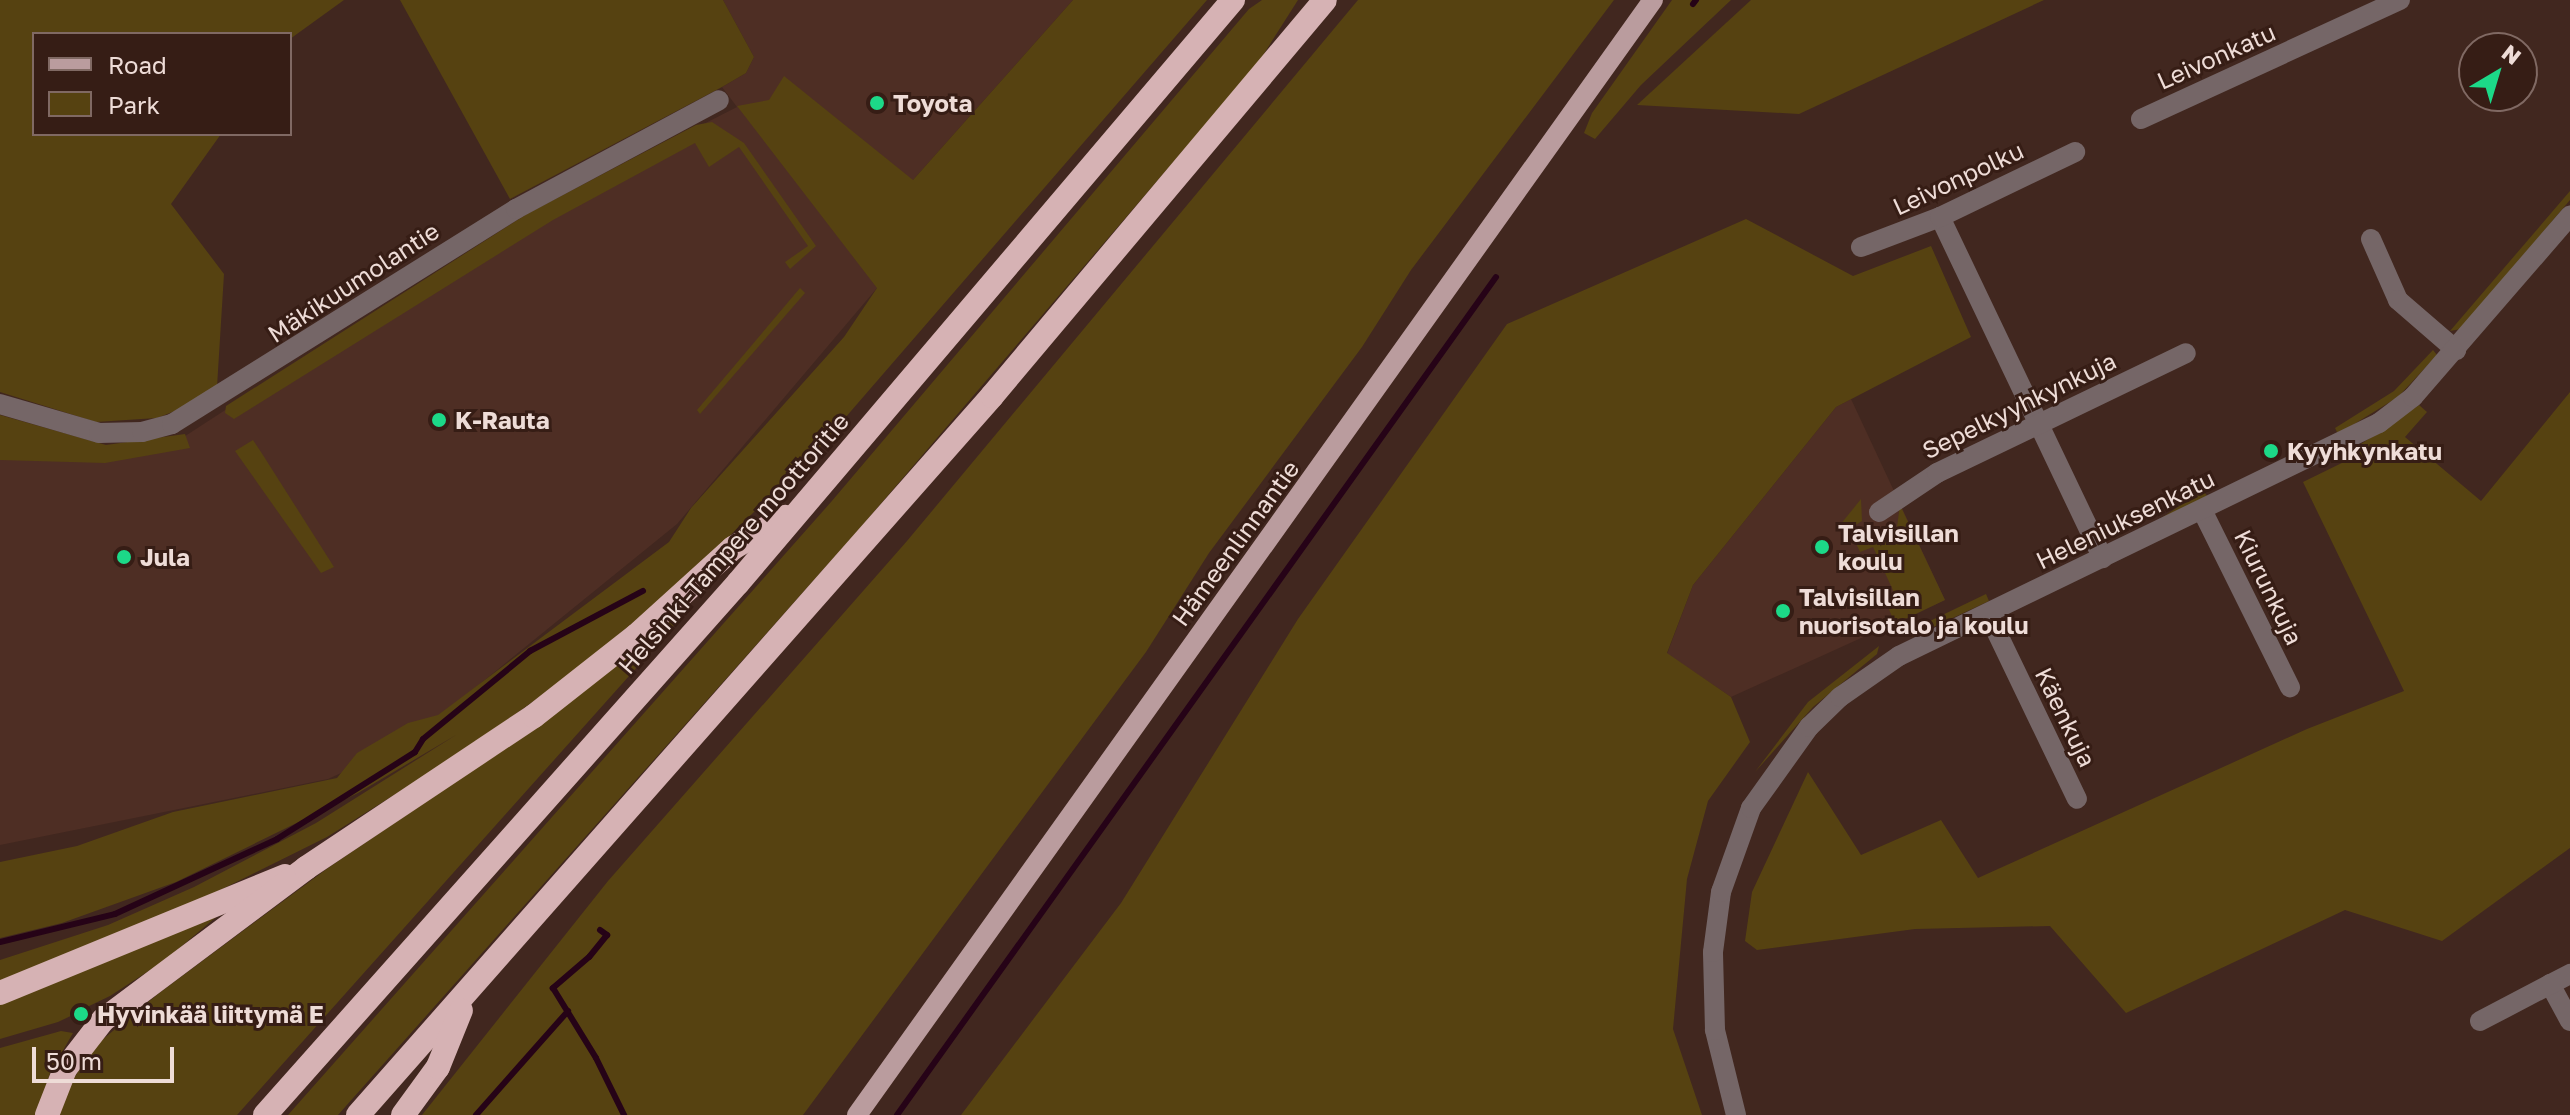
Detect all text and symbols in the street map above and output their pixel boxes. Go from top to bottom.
street label: Leivonkatu [2152,17,2280,95]
legend [32,32,292,136]
north arrow [2458,32,2538,112]
text: N [2497,38,2527,70]
text: Road [108,50,167,79]
place label: Toyota [893,89,972,117]
text: Park [108,90,160,119]
marker: Toyota [868,94,886,112]
street label: Leivonpolku [1888,135,2028,221]
street label: Mäkikuumolantie [262,216,444,348]
street label: Sepelkyyhkynkuja [1917,346,2121,464]
place label: K-Rauta [455,406,550,434]
street label: Helsinki-Tampere moottoritie [612,407,854,679]
marker: K-Rauta [430,411,448,429]
place label: Kyyhkynkatu [2287,437,2442,465]
marker: Kyyhkynkatu [2262,442,2280,460]
street label: Hämeenlinnantie [1165,455,1305,631]
street label: Heleniuksenkatu [2031,463,2219,575]
place label: Talvisillan koulu [1838,519,1959,575]
street label: Kiurunkuja [2229,525,2309,649]
marker: Talvisillan koulu [1813,538,1831,556]
place label: Jula [140,543,190,571]
marker: Jula [115,548,133,566]
place label: Talvisillan nuorisotalo ja koulu [1799,583,2029,639]
marker: Talvisillan nuorisotalo ja koulu [1774,602,1792,620]
street label: Käenkuja [2030,663,2102,771]
place label: Hyvinkää liittymä E [97,1000,324,1028]
marker: Hyvinkää liittymä E [72,1005,90,1023]
scale bar [36,1031,178,1081]
text: 50 m [46,1046,102,1075]

